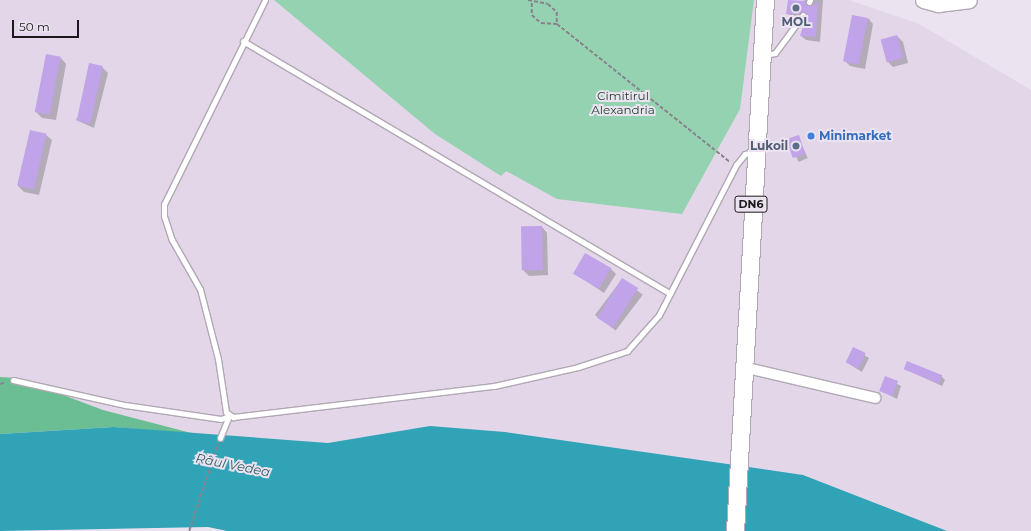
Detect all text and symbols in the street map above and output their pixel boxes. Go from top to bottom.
marker: MOL [791,3,801,13]
scale bar [14,12,81,38]
place label: MOL [782,15,810,29]
text: 50 m [19,19,50,34]
park label: Cimitirul Alexandria [591,89,655,117]
place label: Minimarket [819,129,891,143]
marker: Minimarket [806,131,816,141]
place label: Lukoil [750,139,788,153]
marker: Lukoil [791,141,801,151]
road number: DN6 [734,195,768,213]
water label: Râul Vedea [194,450,272,480]

